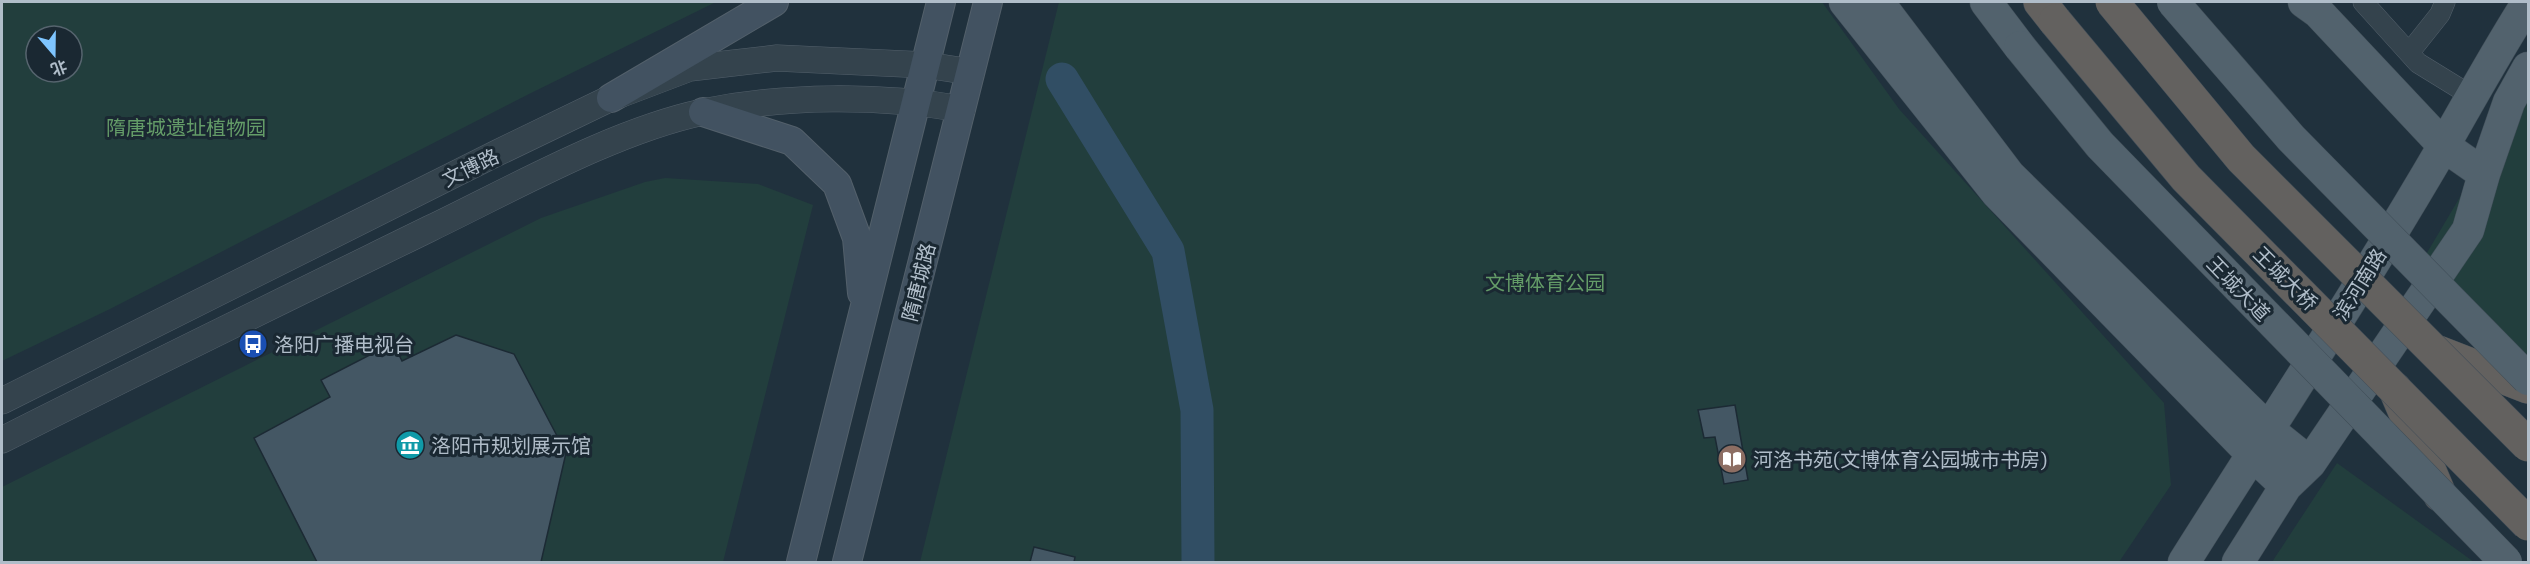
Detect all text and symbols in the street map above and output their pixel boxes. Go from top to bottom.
north arrow [24,24,84,84]
text: 北 [49,57,70,80]
park label: 隋唐城遗址植物园 [106,115,266,139]
street label: 文博路 [438,143,502,191]
street label: 隋唐城路 [897,240,939,324]
street label: 王城大桥 [2249,241,2323,315]
street label: 滨河南路 [2328,244,2390,324]
street label: 王城大道 [2203,251,2275,325]
park label: 文博体育公园 [1485,270,1605,294]
bus stop icon: 洛阳广播电视台 [237,328,269,360]
place label: 洛阳广播电视台 [274,332,414,356]
museum icon: 洛阳市规划展示馆 [394,429,426,461]
place label: 洛阳市规划展示馆 [431,433,591,457]
library icon: 河洛书苑(文博体育公园城市书房) [1716,443,1748,475]
place label: 河洛书苑(文博体育公园城市书房) [1753,447,2047,471]

